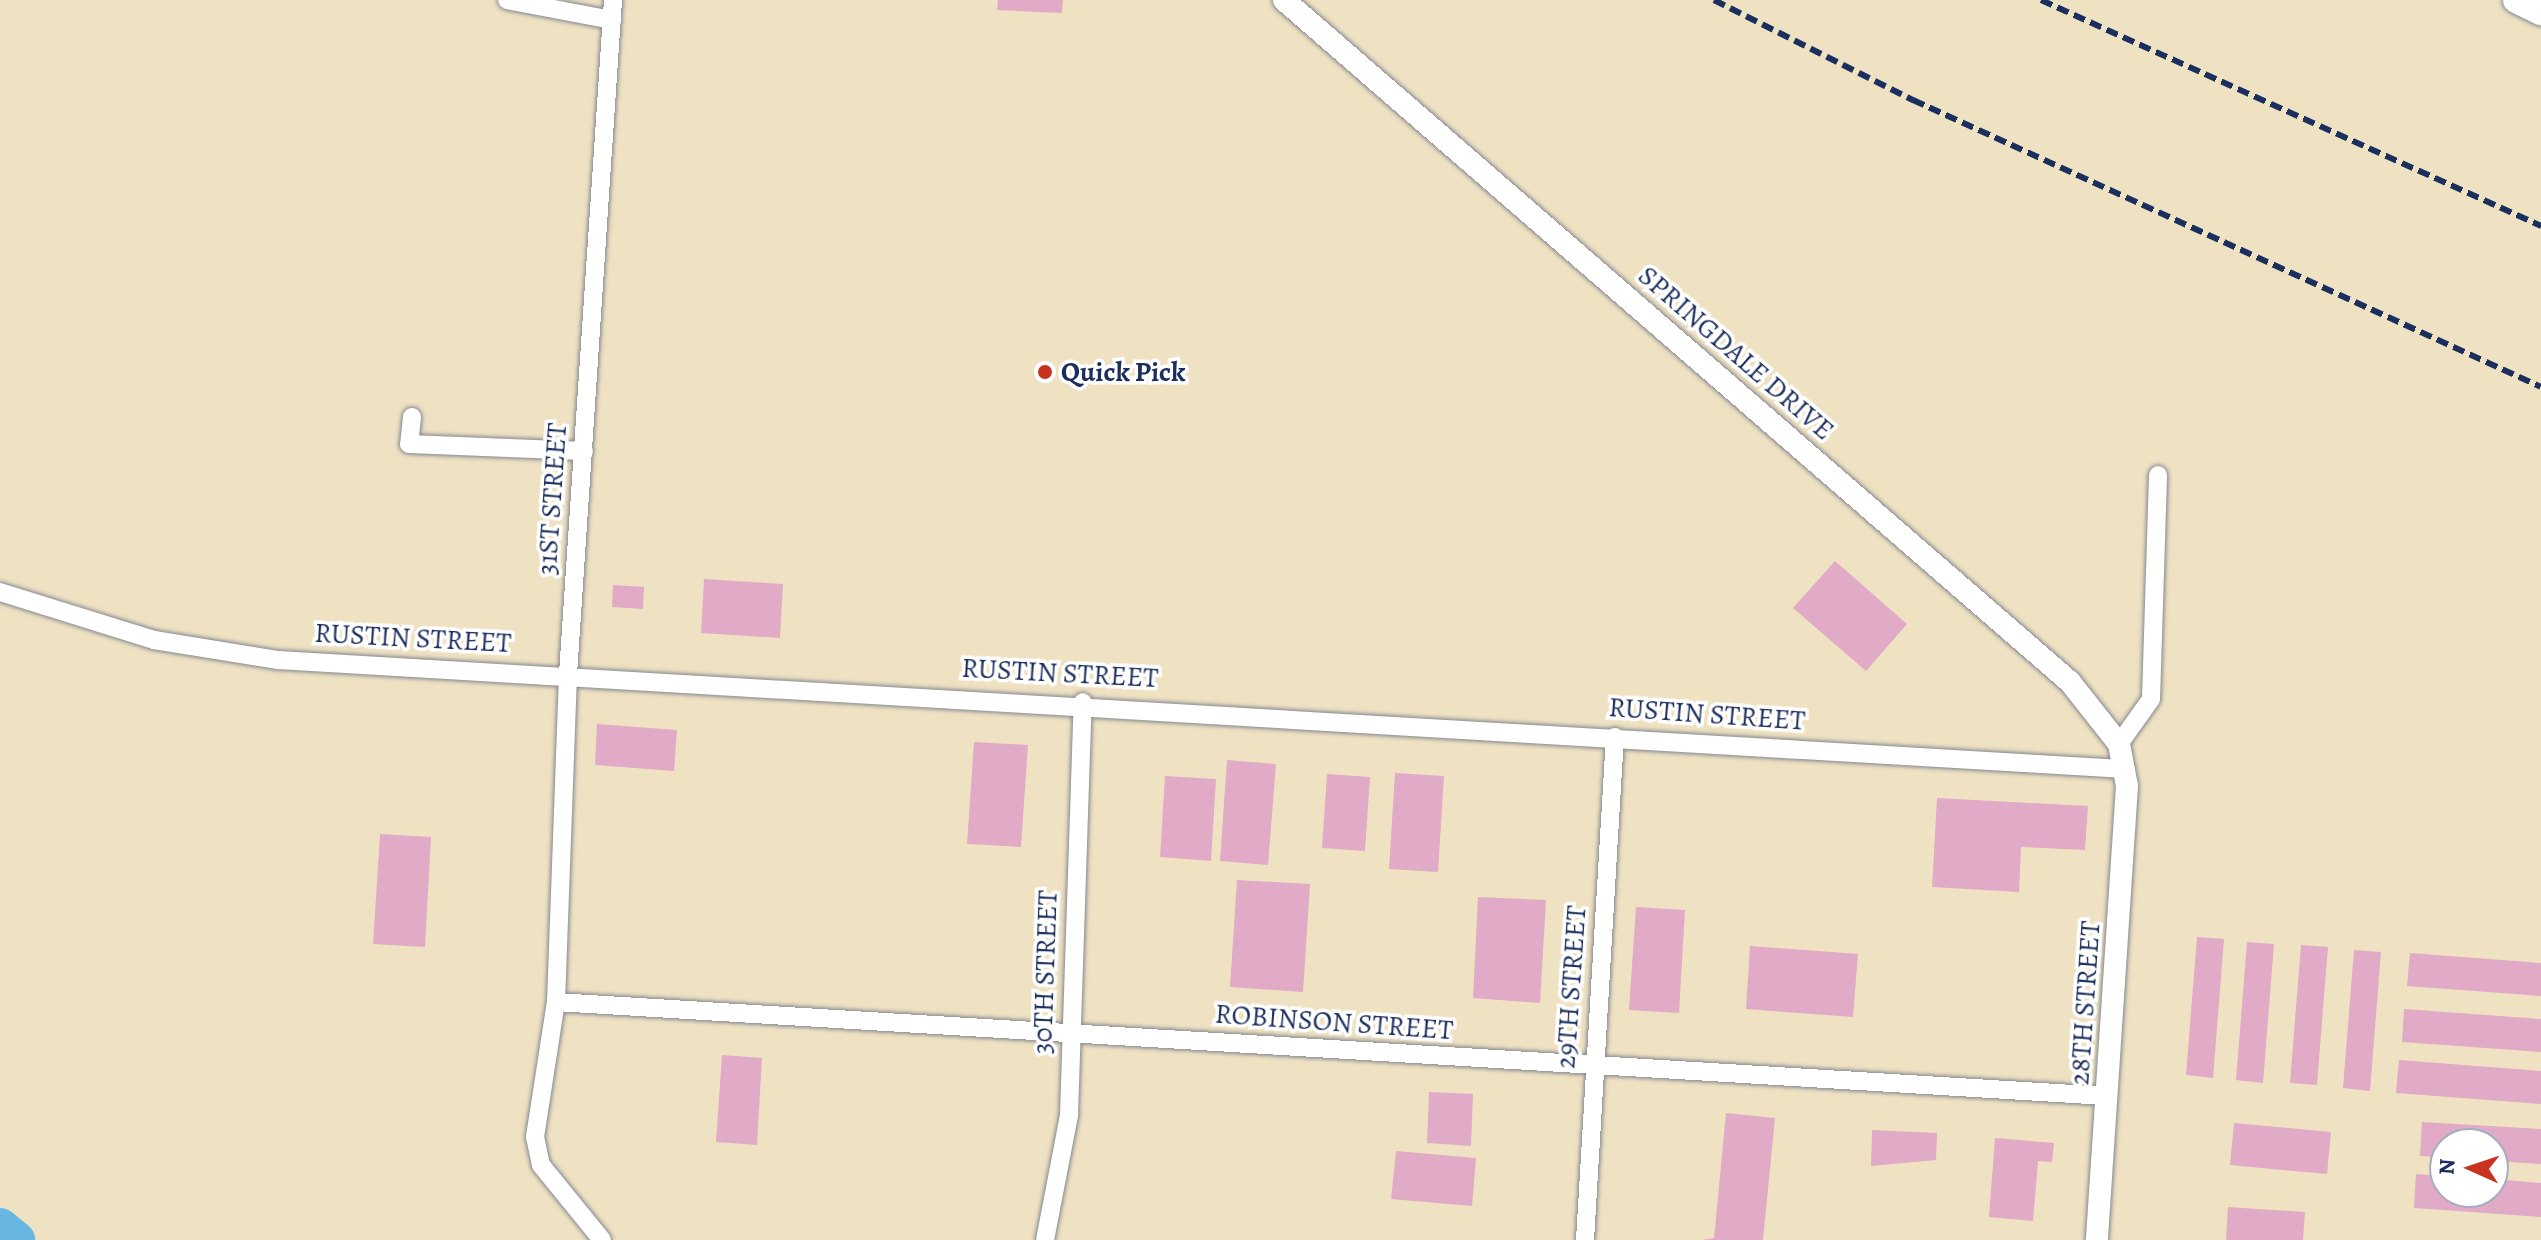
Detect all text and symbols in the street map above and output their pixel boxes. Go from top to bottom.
street label: SPRINGDALE DRIVE [1631,259,1841,447]
place label: Quick Pick [1061,355,1185,389]
marker: Quick Pick [1036,363,1054,381]
street label: 31ST STREET [530,422,574,576]
street label: RUSTIN STREET [314,616,512,660]
street label: RUSTIN STREET [961,651,1159,695]
street label: RUSTIN STREET [1607,690,1807,738]
street label: 30TH STREET [1025,889,1065,1055]
street label: 29TH STREET [1549,904,1593,1070]
street label: 28TH STREET [2063,920,2107,1086]
street label: ROBINSON STREET [1214,997,1454,1047]
north arrow [2429,1128,2509,1208]
text: N [2432,1158,2462,1176]

